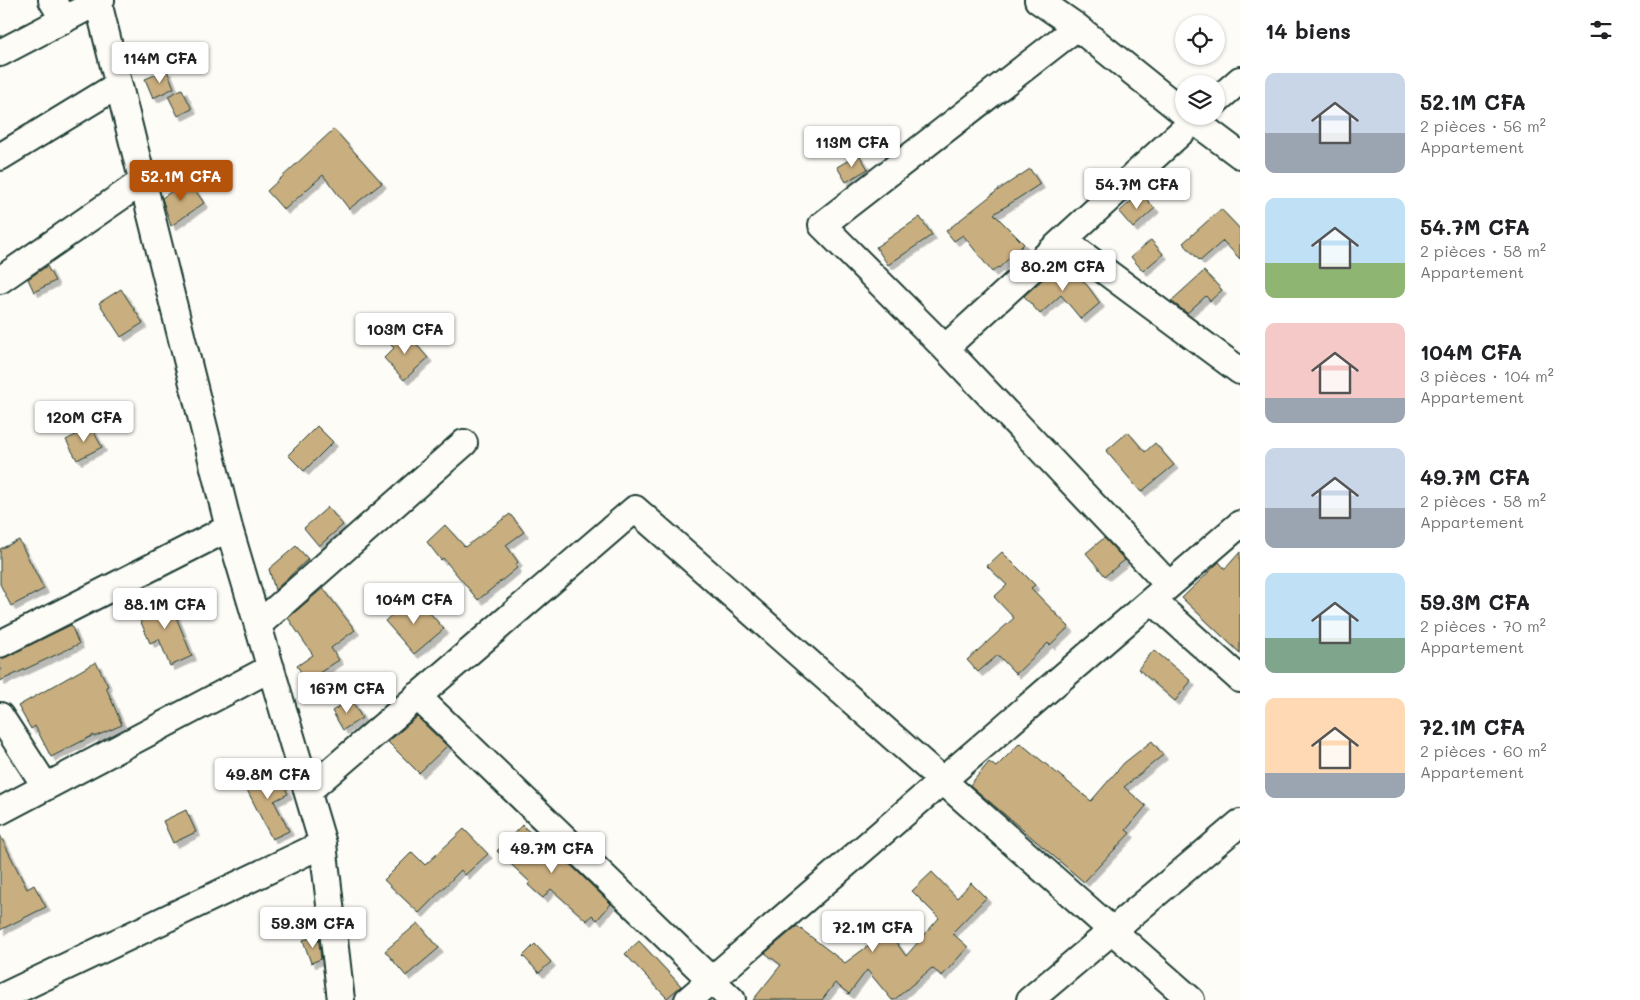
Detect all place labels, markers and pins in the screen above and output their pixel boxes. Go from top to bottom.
pin: 114M CFA [108,42,212,84]
pin: 113M CFA [800,126,904,168]
pin: 52.1M CFA [124,160,238,202]
pin: 54.7M CFA [1080,168,1194,210]
pin: 80.2M CFA [1006,250,1120,292]
pin: 103M CFA [353,312,457,355]
pin: 120M CFA [32,400,136,443]
pin: 104M CFA [362,582,466,625]
pin: 88.1M CFA [108,588,222,630]
pin: 167M CFA [295,672,399,714]
pin: 49.8M CFA [211,758,325,800]
pin: 49.7M CFA [495,832,609,874]
pin: 59.3M CFA [256,906,370,949]
pin: 72.1M CFA [816,910,930,953]

